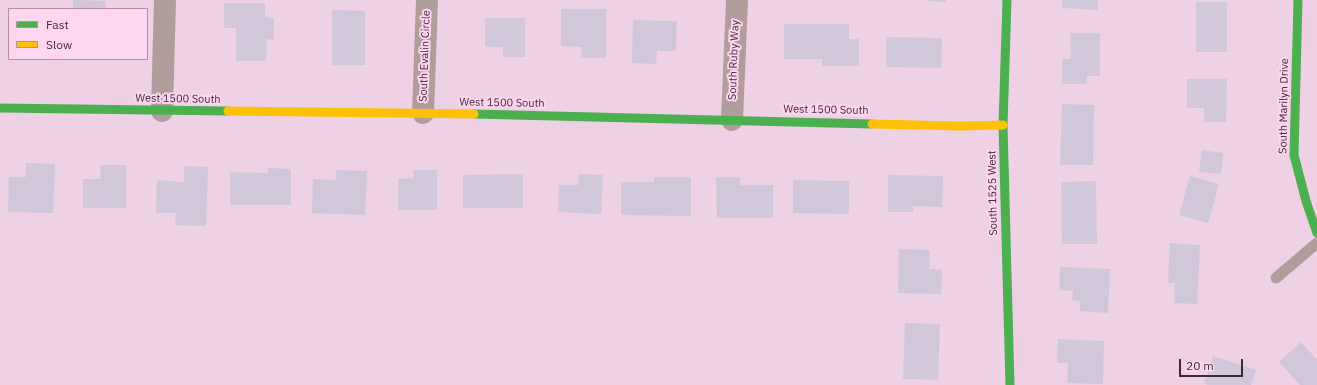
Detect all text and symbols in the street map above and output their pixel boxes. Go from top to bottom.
legend [8,8,148,60]
street label: South Evalin Circle [417,10,433,102]
text: Fast [46,17,69,32]
street label: South Ruby Way [726,20,742,100]
text: Slow [46,37,72,52]
street label: South Marilyn Drive [1277,58,1291,154]
street label: West 1500 South [135,92,221,106]
street label: West 1500 South [459,96,545,110]
street label: West 1500 South [783,103,869,117]
street label: South 1525 West [986,150,1000,236]
scale bar [1181,351,1245,377]
text: 20 m [1186,358,1214,373]

